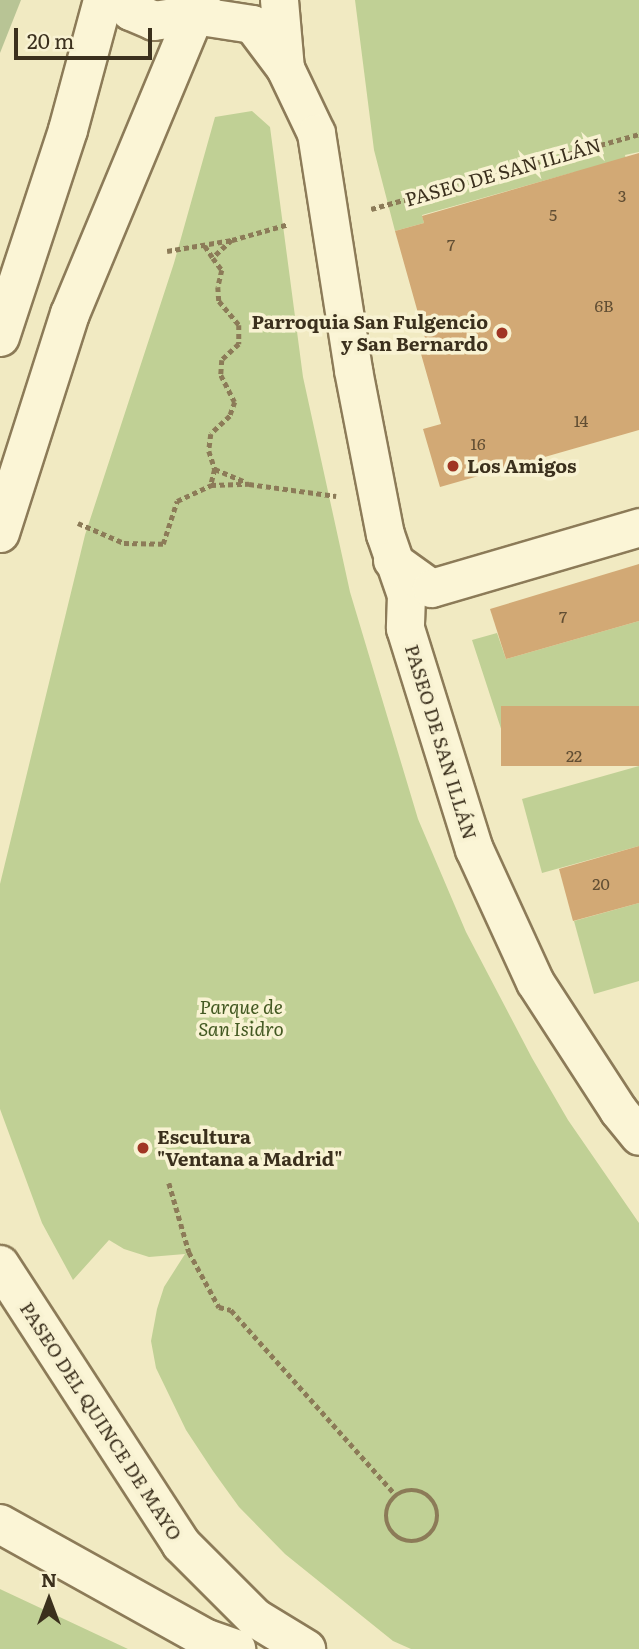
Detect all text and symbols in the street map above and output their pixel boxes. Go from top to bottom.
scale bar [18,14,156,58]
text: 20 m [27,24,74,55]
street label: PASEO DE SAN ILLÁN [402,133,604,211]
house number: 3 [618,185,626,205]
house number: 5 [549,204,557,224]
house number: 7 [447,234,455,254]
house number: 6B [594,295,614,315]
place label: Parroquia San Fulgencio y San Bernardo [251,311,488,355]
marker: Parroquia San Fulgencio y San Bernardo [494,325,510,341]
house number: 14 [574,410,588,430]
house number: 16 [470,433,486,453]
place label: Los Amigos [467,455,576,477]
marker: Los Amigos [445,458,461,474]
house number: 7 [559,606,567,626]
street label: PASEO DE SAN ILLÁN [400,642,482,842]
house number: 22 [566,745,582,765]
house number: 20 [592,873,610,893]
park label: Parque de San Isidro [198,996,284,1040]
place label: Escultura "Ventana a Madrid" [157,1126,342,1170]
marker: Escultura "Ventana a Madrid" [135,1140,151,1156]
street label: PASEO DEL QUINCE DE MAYO [15,1298,187,1544]
north arrow [14,1565,84,1635]
text: N [41,1565,57,1593]

